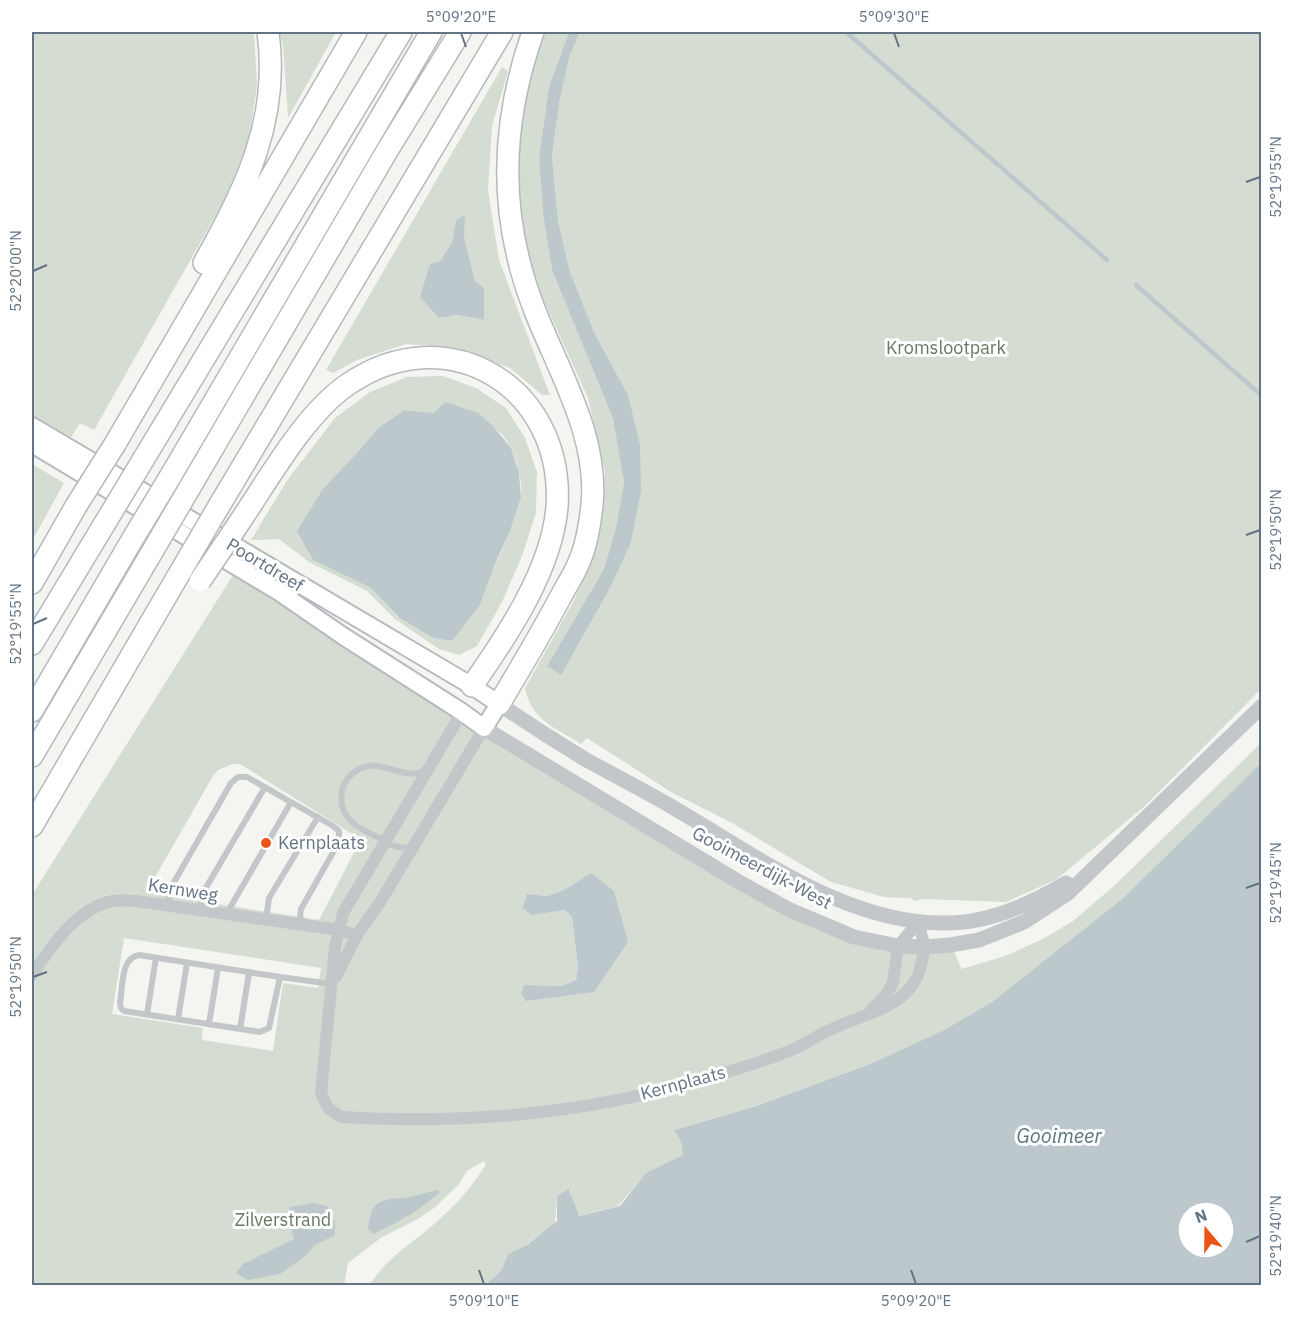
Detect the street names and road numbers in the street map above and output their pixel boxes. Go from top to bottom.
street label: Poortdreef [222,533,308,597]
street label: Gooimeerdijk-West [688,821,836,914]
street label: Kernweg [146,873,220,906]
street label: Kernplaats [638,1060,728,1105]

